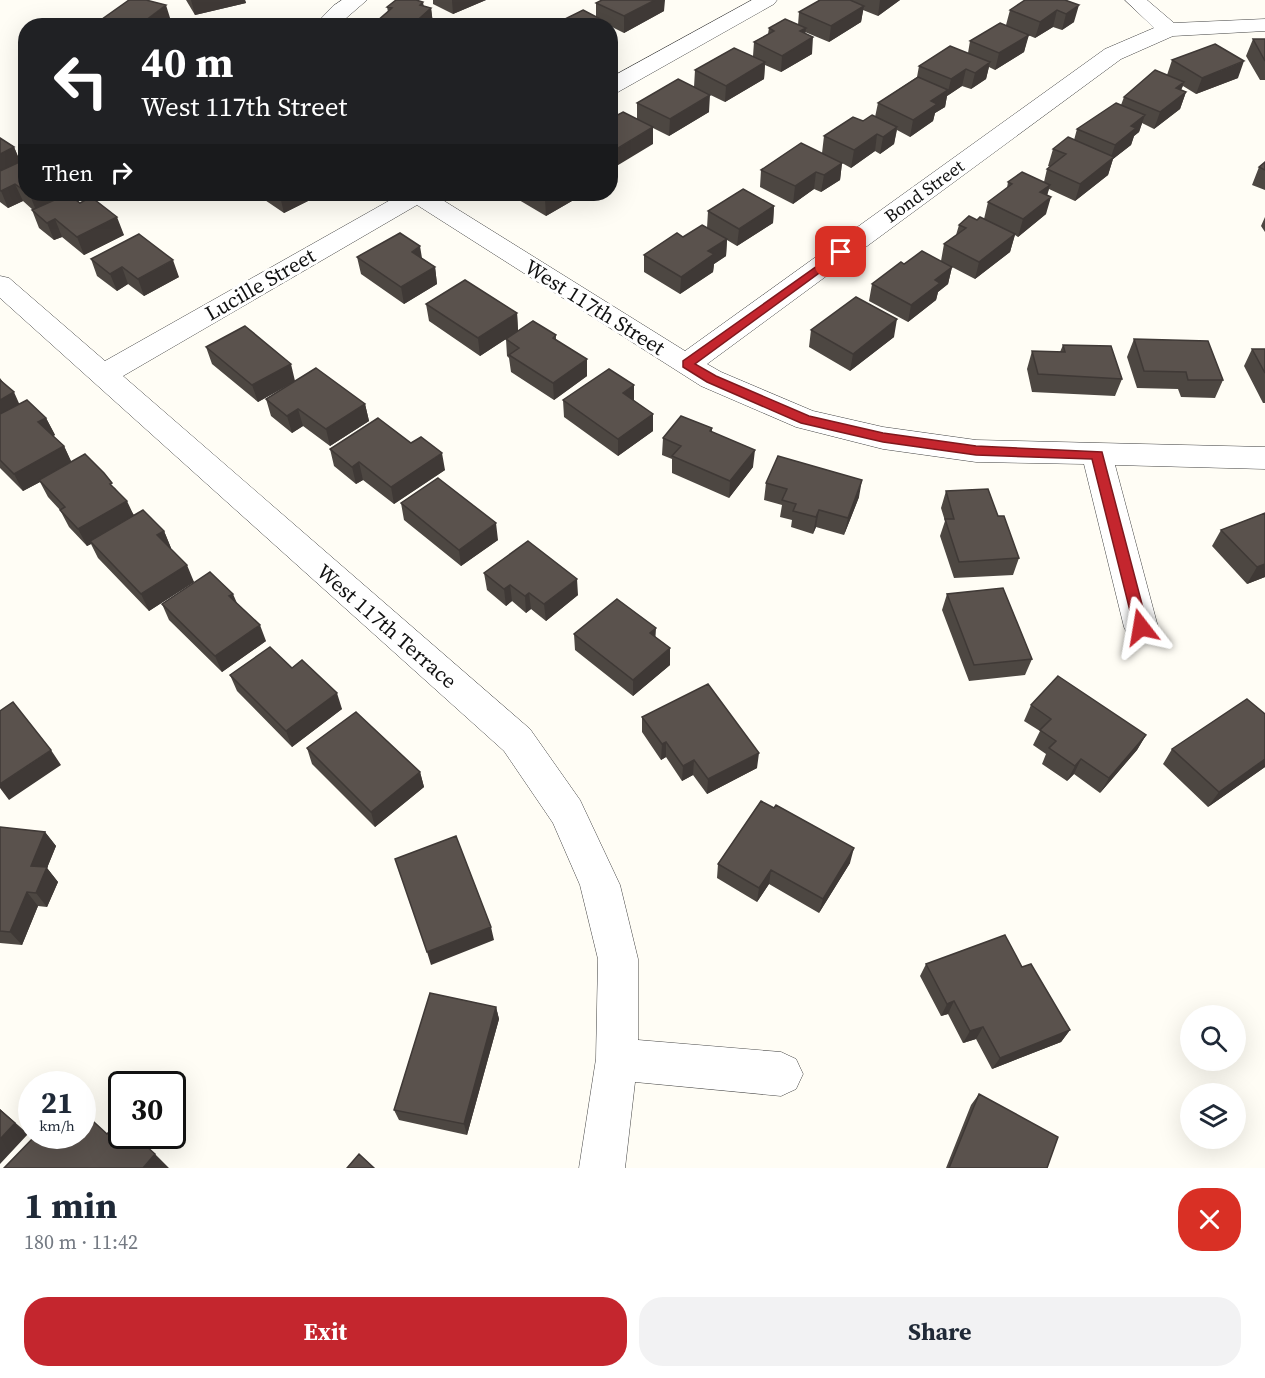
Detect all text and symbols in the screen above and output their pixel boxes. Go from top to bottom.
text: 40 m [141,33,234,91]
icon: left [42,42,120,120]
text: West 117th Street [141,88,347,125]
street label: Bond Street [879,153,969,228]
icon: right [105,156,138,189]
text: Then [42,158,93,188]
pin [815,226,866,277]
icon: arrive [824,235,857,268]
street label: Lucille Street [200,241,321,327]
street label: West 117th Street [519,252,671,362]
street label: West 117th Terrace [311,557,463,695]
position arrow [1109,595,1173,659]
map controls [1180,1005,1246,1149]
button: search [1180,1005,1246,1071]
speed limit sign: 30 [108,1071,186,1149]
text: 21 [41,1082,73,1123]
button: layers [1180,1083,1246,1149]
text: km/h [39,1115,75,1136]
text: 1 min [24,1181,117,1230]
button: close [1178,1188,1241,1251]
text: 180 m · 11:42 [24,1228,138,1256]
button: Exit [24,1297,627,1366]
button: Share [639,1297,1241,1366]

